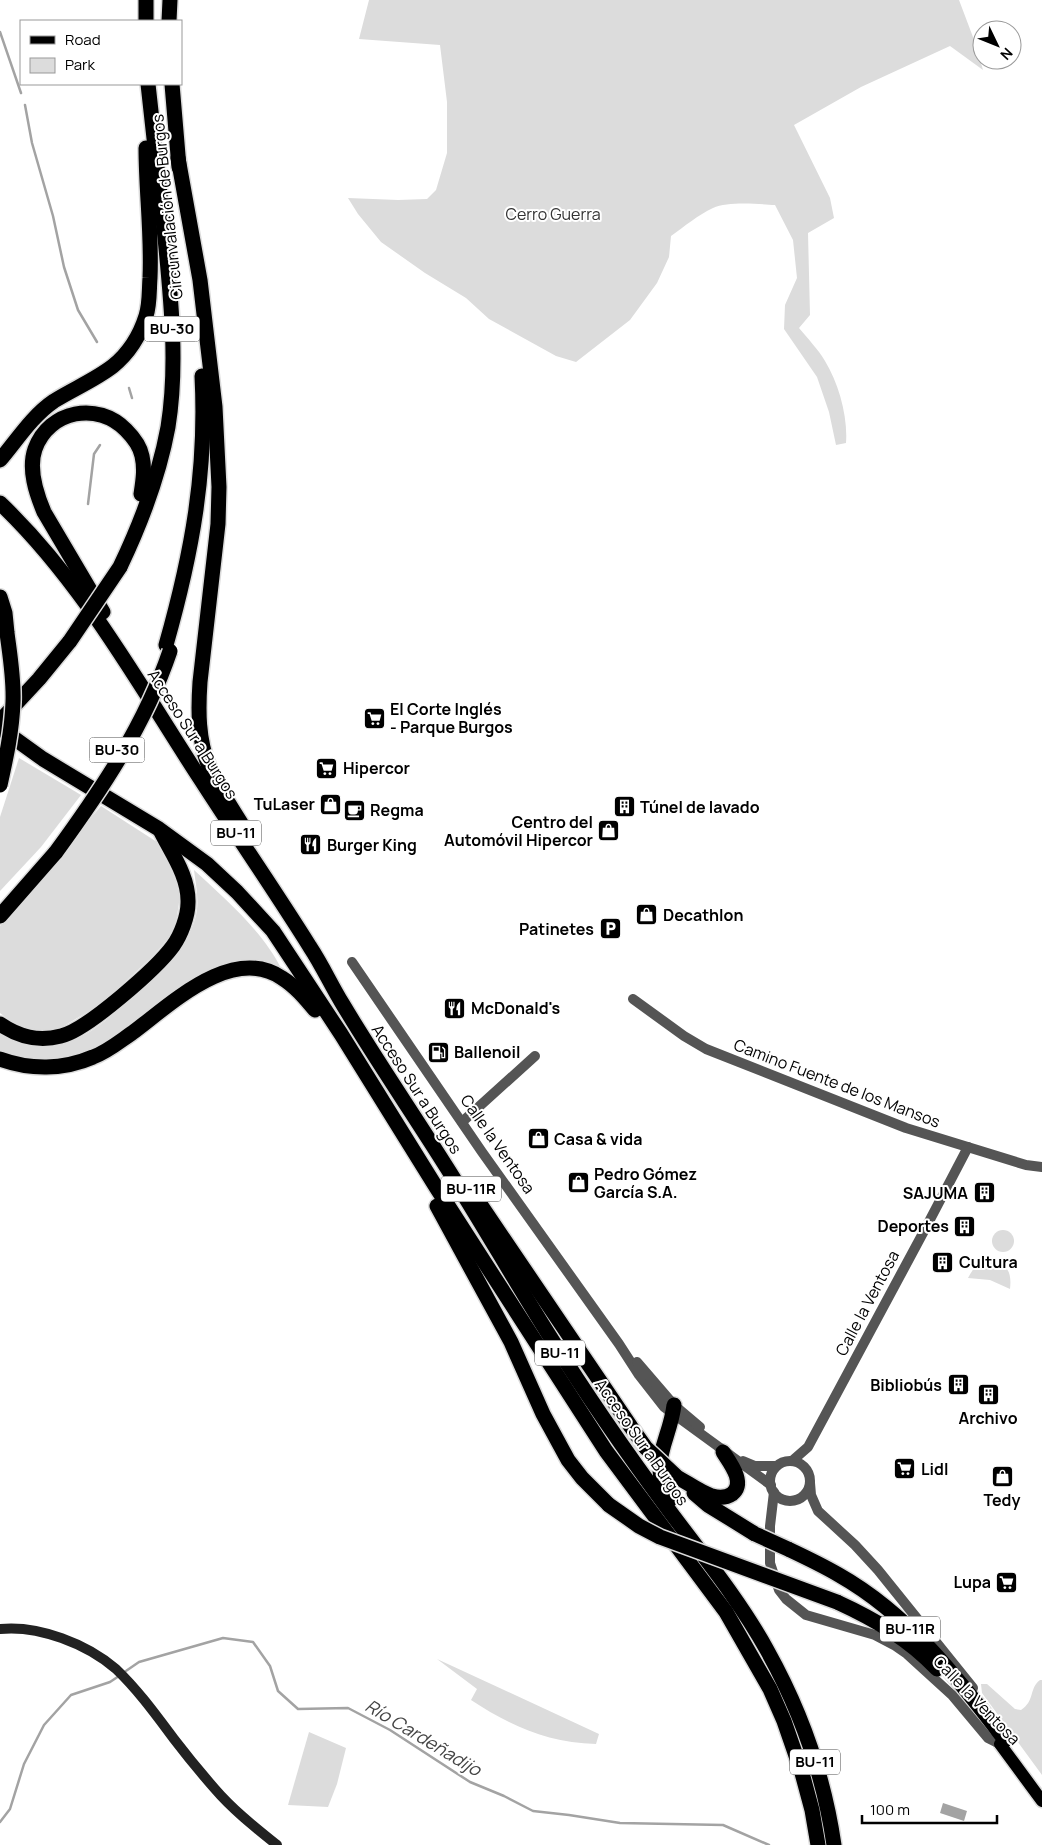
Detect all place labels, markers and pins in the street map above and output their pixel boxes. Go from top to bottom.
place label: El Corte Inglés - Parque Burgos [390,698,513,738]
supermarket icon: El Corte Inglés - Parque Burgos [362,706,386,730]
supermarket icon: Hipercor [315,756,339,780]
place label: Hipercor [343,757,410,779]
shop icon: TuLaser [319,792,343,816]
place label: TuLaser [254,793,315,815]
building icon: Túnel de lavado [612,795,636,819]
place label: Túnel de lavado [640,796,760,818]
cafe icon: Regma [342,798,366,822]
place label: Regma [370,799,424,821]
place label: Centro del Automóvil Hipercor [444,811,593,851]
shop icon: Centro del Automóvil Hipercor [597,819,621,843]
restaurant icon: Burger King [299,833,323,857]
place label: Burger King [327,834,417,856]
shop icon: Decathlon [635,903,659,927]
place label: Decathlon [663,904,743,926]
parking icon: Patinetes [598,917,622,941]
place label: Patinetes [519,918,594,940]
restaurant icon: McDonald's [443,996,467,1020]
place label: McDonald's [471,997,560,1019]
fuel station icon: Ballenoil [426,1040,450,1064]
place label: Ballenoil [454,1041,520,1063]
shop icon: Casa & vida [526,1127,550,1151]
place label: Casa & vida [554,1128,642,1150]
place label: Pedro Gómez García S.A. [594,1163,697,1203]
shop icon: Pedro Gómez García S.A. [566,1171,590,1195]
building icon: SAJUMA [972,1181,996,1205]
place label: SAJUMA [903,1182,968,1204]
building icon: Deportes [953,1214,977,1238]
place label: Deportes [877,1215,949,1237]
building icon: Cultura [931,1250,955,1274]
place label: Cultura [959,1251,1018,1273]
building icon: Bibliobús [946,1373,970,1397]
place label: Bibliobús [870,1374,942,1396]
building icon: Archivo [976,1382,1000,1406]
place label: Archivo [958,1407,1018,1429]
supermarket icon: Lidl [893,1457,917,1481]
place label: Lidl [921,1458,948,1480]
shop icon: Tedy [990,1464,1014,1488]
place label: Tedy [984,1489,1020,1511]
supermarket icon: Lupa [995,1570,1019,1594]
place label: Lupa [953,1571,991,1593]

